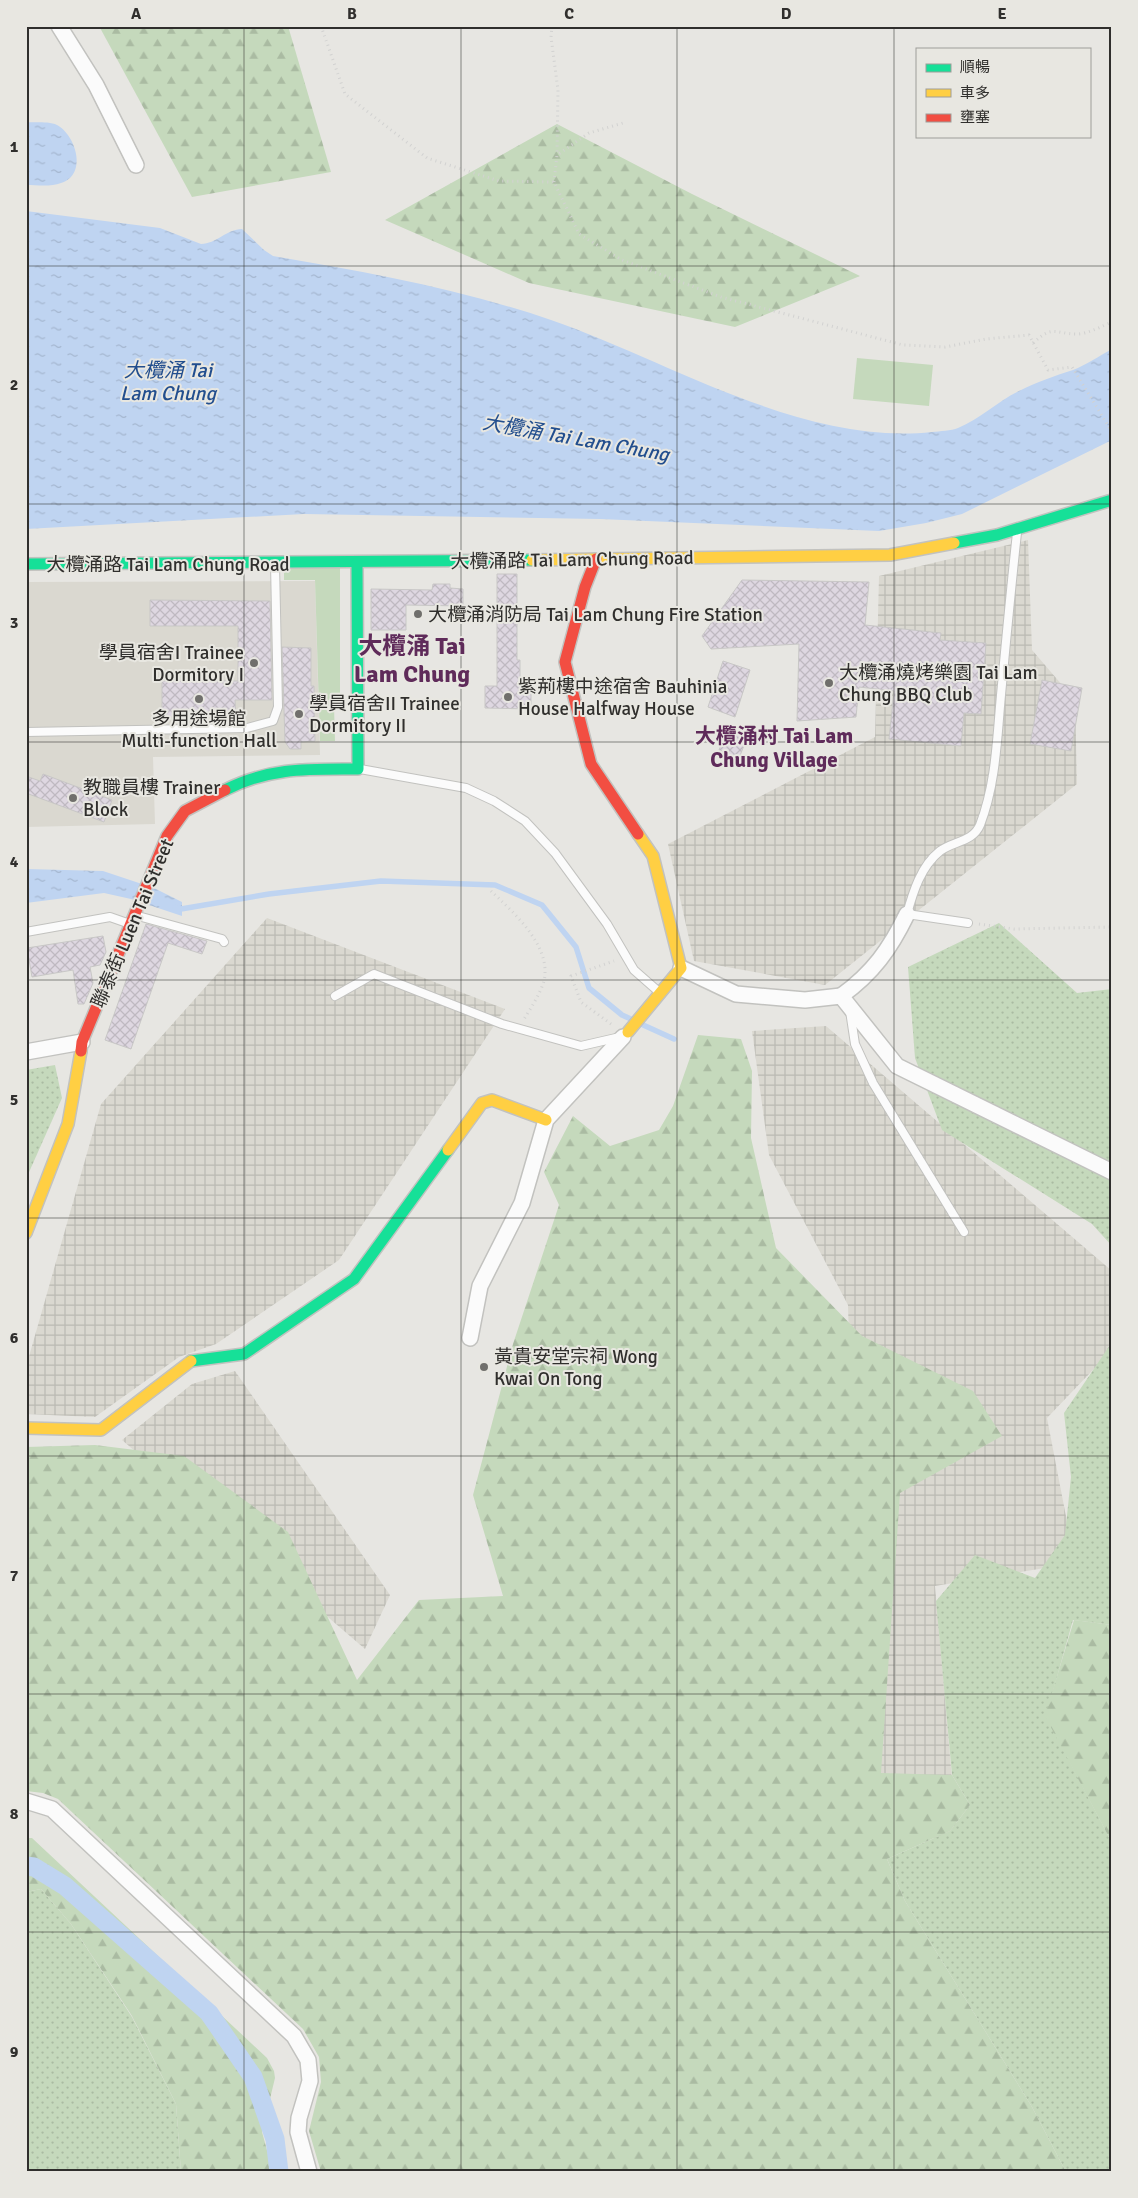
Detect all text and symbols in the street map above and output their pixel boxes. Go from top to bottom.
text: A [131,4,142,24]
text: B [347,4,357,24]
text: C [564,4,574,24]
text: D [781,4,792,24]
text: E [997,4,1007,24]
legend [916,48,1090,138]
text: 順暢 [960,58,990,76]
text: 車多 [960,84,990,102]
text: 壅塞 [960,108,990,126]
text: 1 [10,137,19,157]
water label: 大欖涌 Tai Lam Chung [120,358,217,406]
text: 2 [10,375,18,395]
water label: 大欖涌 Tai Lam Chung [481,410,672,467]
street label: 大欖涌路 Tai Lam Chung Road [450,546,694,574]
street label: 大欖涌路 Tai Lam Chung Road [46,553,290,577]
place label: 大欖涌消防局 Tai Lam Chung Fire Station [428,603,763,627]
marker: 大欖涌消防局 Tai Lam Chung Fire Station [412,608,424,620]
text: 3 [10,613,18,633]
district label: 大欖涌 Tai Lam Chung [354,631,470,689]
place label: 學員宿舍I Trainee Dormitory I [99,641,244,687]
marker: 學員宿舍I Trainee Dormitory I [248,657,260,669]
place label: 大欖涌燒烤樂園 Tai Lam Chung BBQ Club [839,661,1038,707]
place label: 紫荊樓中途宿舍 Bauhinia House Halfway House [518,675,727,721]
marker: 大欖涌燒烤樂園 Tai Lam Chung BBQ Club [823,677,835,689]
marker: 紫荊樓中途宿舍 Bauhinia House Halfway House [502,691,514,703]
place label: 學員宿舍II Trainee Dormitory II [309,692,460,738]
marker: 多用途場館 Multi-function Hall [193,693,205,705]
place label: 多用途場館 Multi-function Hall [121,707,277,753]
marker: 學員宿舍II Trainee Dormitory II [293,708,305,720]
district label: 大欖涌村 Tai Lam Chung Village [695,723,853,773]
place label: 教職員樓 Trainer Block [83,776,220,822]
marker: 教職員樓 Trainer Block [67,792,79,804]
street label: 聯泰街 Luen Tai Street [86,835,180,1012]
text: 4 [10,852,19,872]
text: 5 [10,1090,18,1110]
text: 6 [10,1328,19,1348]
place label: 黃貴安堂宗祠 Wong Kwai On Tong [494,1345,658,1391]
marker: 黃貴安堂宗祠 Wong Kwai On Tong [478,1361,490,1373]
text: 7 [10,1566,19,1586]
text: 8 [10,1804,19,1824]
text: 9 [10,2042,19,2062]

